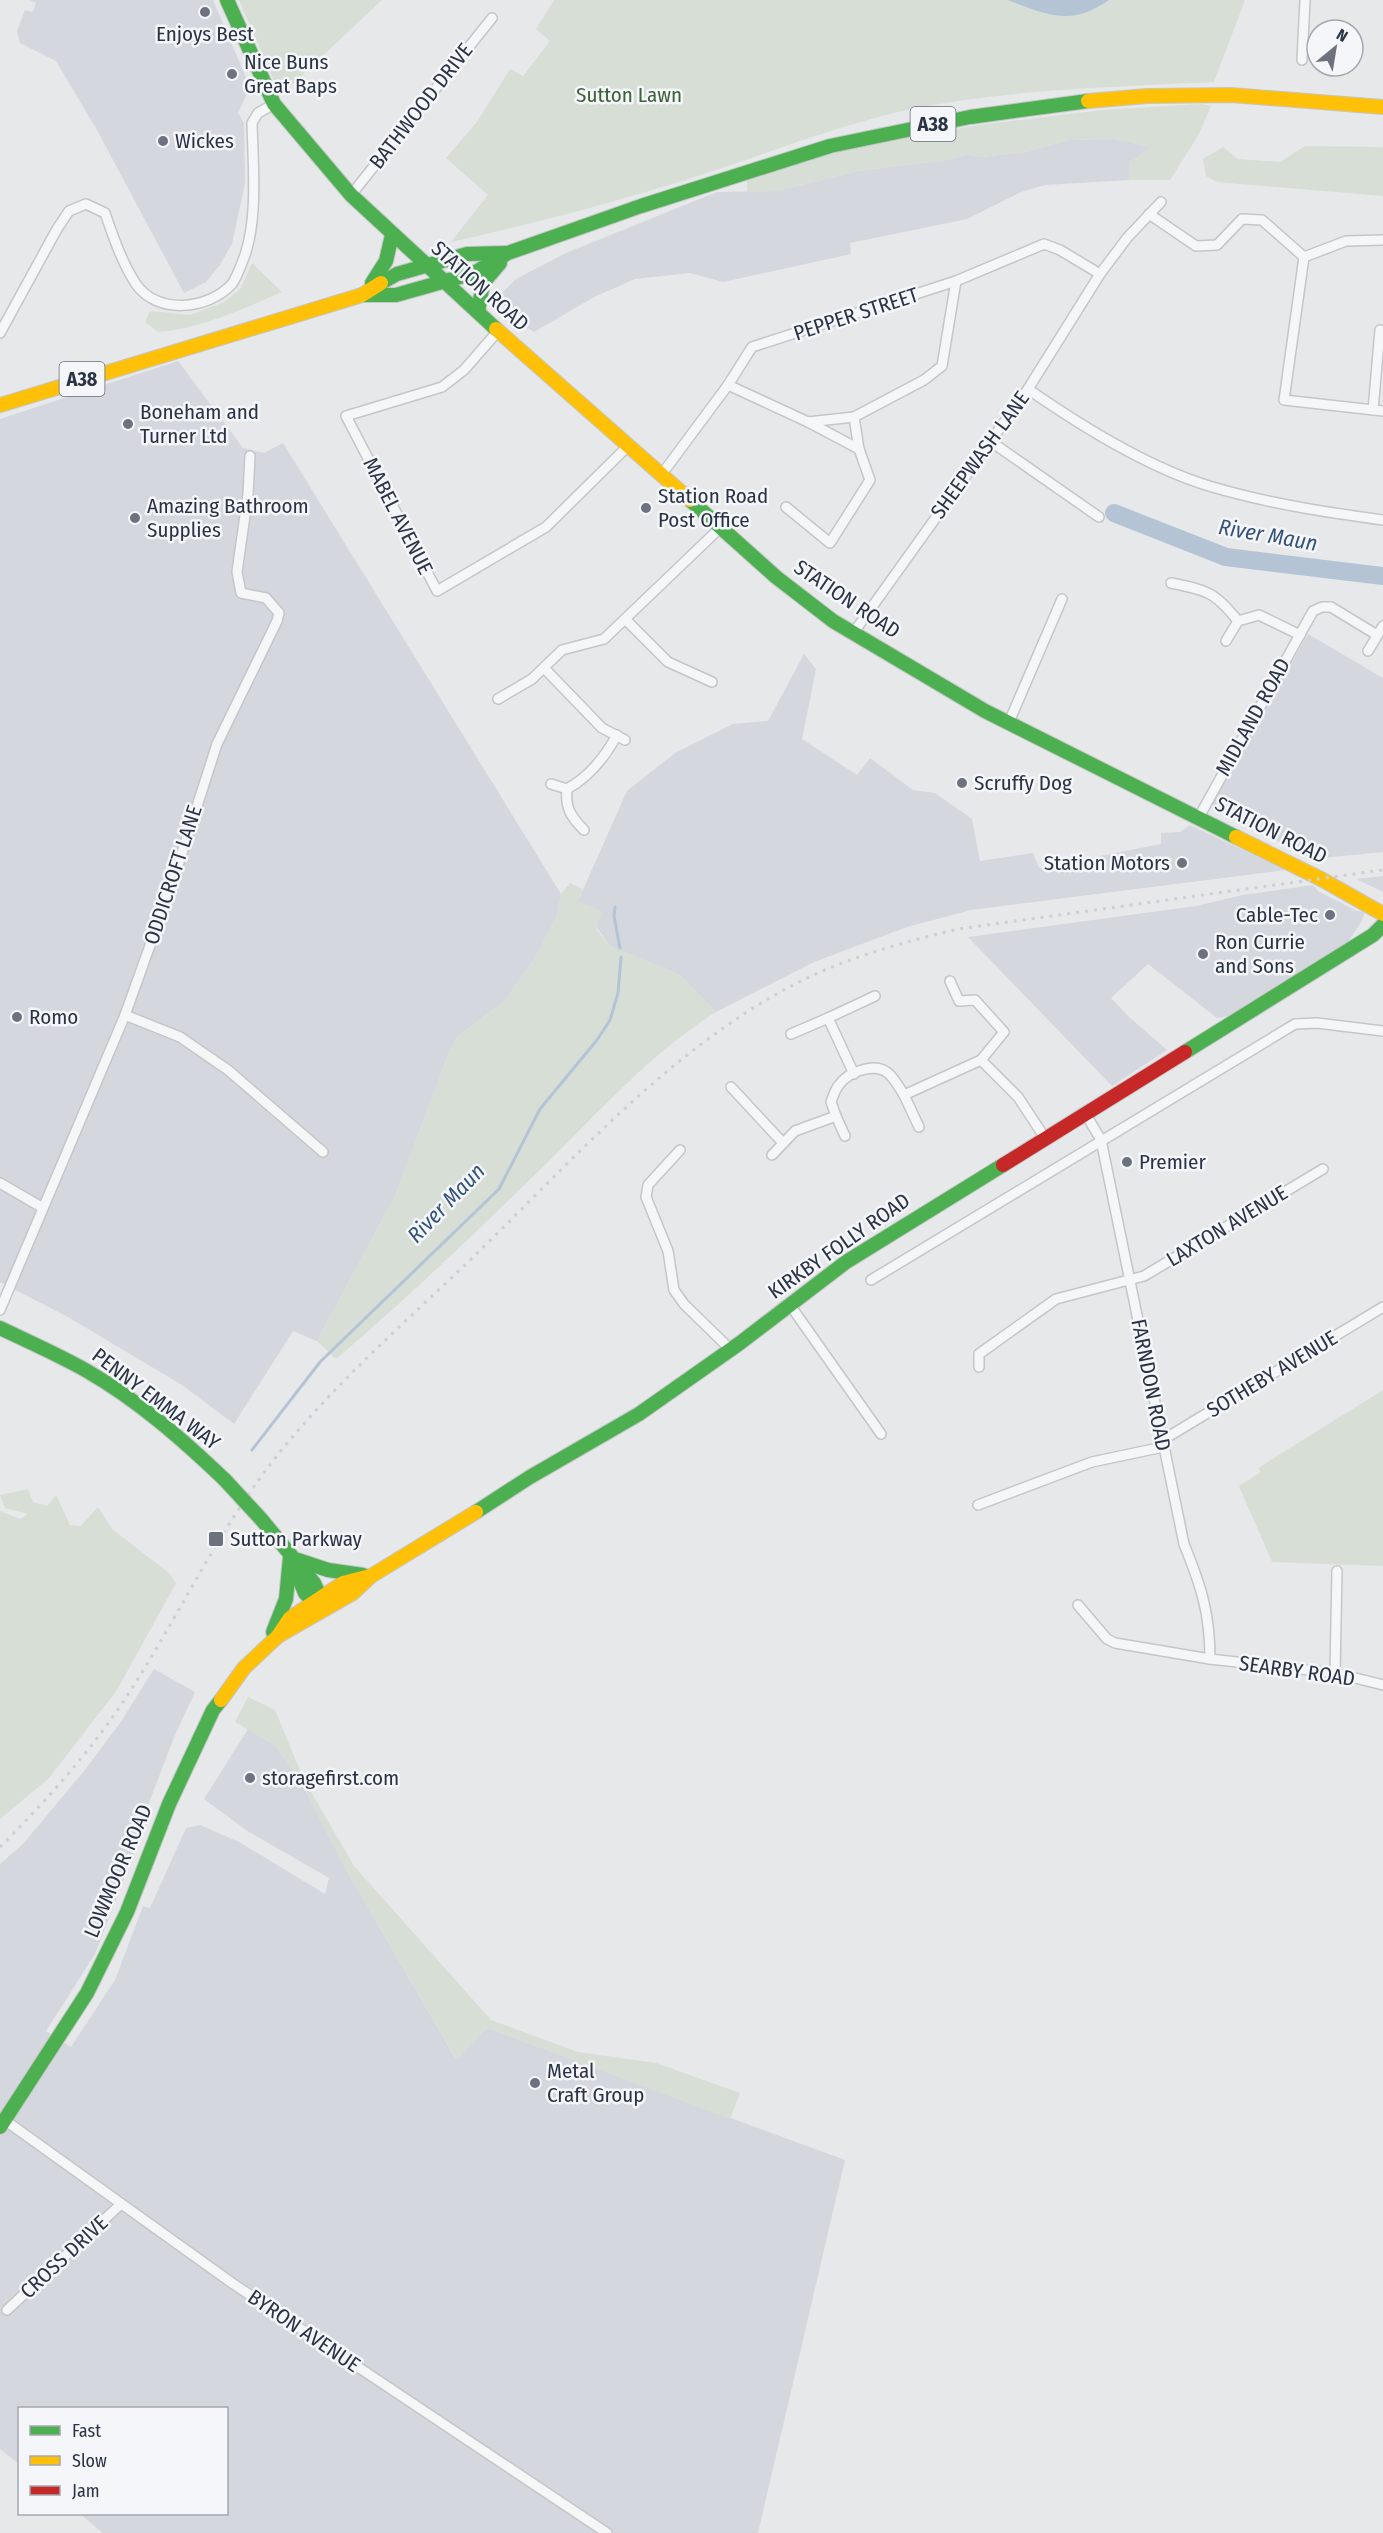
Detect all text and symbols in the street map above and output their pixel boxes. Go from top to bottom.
marker: Enjoys Best [198,5,212,19]
north arrow [1305,18,1365,78]
place label: Enjoys Best [156,21,254,47]
text: N [1333,25,1351,46]
street label: BATHWOOD DRIVE [364,38,478,174]
place label: Nice Buns Great Baps [244,49,337,99]
marker: Nice Buns Great Baps [225,67,239,81]
park label: Sutton Lawn [576,82,682,108]
road number: A38 [910,107,956,141]
place label: Wickes [175,128,234,154]
marker: Wickes [156,134,170,148]
street label: STATION ROAD [426,235,534,337]
street label: PEPPER STREET [790,282,922,346]
road number: A38 [60,362,104,396]
street label: SHEEPWASH LANE [925,386,1035,524]
place label: Boneham and Turner Ltd [140,399,259,449]
marker: Boneham and Turner Ltd [121,417,135,431]
street label: MABEL AVENUE [357,453,439,579]
place label: Station Road Post Office [658,483,768,533]
place label: Amazing Bathroom Supplies [147,493,309,543]
marker: Station Road Post Office [639,501,653,515]
marker: Amazing Bathroom Supplies [128,511,142,525]
water label: River Maun [1216,513,1320,557]
street label: STATION ROAD [789,554,905,644]
street label: MIDLAND ROAD [1210,654,1296,780]
place label: Scruffy Dog [974,770,1072,796]
marker: Scruffy Dog [955,776,969,790]
street label: STATION ROAD [1211,791,1331,869]
street label: ODDICROFT LANE [138,802,208,948]
place label: Station Motors [1044,850,1170,876]
marker: Station Motors [1175,856,1189,870]
place label: Cable-Tec [1236,902,1318,928]
marker: Cable-Tec [1323,908,1337,922]
place label: Ron Currie and Sons [1215,929,1305,979]
marker: Ron Currie and Sons [1196,947,1210,961]
place label: Romo [29,1004,78,1030]
marker: Romo [10,1010,24,1024]
place label: Premier [1139,1149,1206,1175]
marker: Premier [1120,1155,1134,1169]
water label: River Maun [402,1158,490,1248]
street label: LAXTON AVENUE [1162,1180,1292,1272]
street label: KIRKBY FOLLY ROAD [763,1187,915,1305]
street label: FARNDON ROAD [1125,1317,1177,1453]
street label: SOTHEBY AVENUE [1202,1325,1342,1423]
street label: PENNY EMMA WAY [87,1342,226,1456]
place label: Sutton Parkway [230,1526,363,1552]
marker: Sutton Parkway [207,1530,225,1548]
street label: SEARBY ROAD [1237,1650,1357,1692]
place label: storagefirst.com [262,1765,399,1791]
marker: storagefirst.com [243,1771,257,1785]
street label: LOWMOOR ROAD [78,1800,158,1942]
place label: Metal Craft Group [547,2058,645,2108]
marker: Metal Craft Group [528,2076,542,2090]
street label: CROSS DRIVE [15,2210,113,2304]
street label: BYRON AVENUE [243,2284,365,2378]
legend [18,2407,228,2515]
text: Fast [72,2420,101,2442]
text: Slow [72,2450,107,2472]
text: Jam [72,2480,100,2502]

